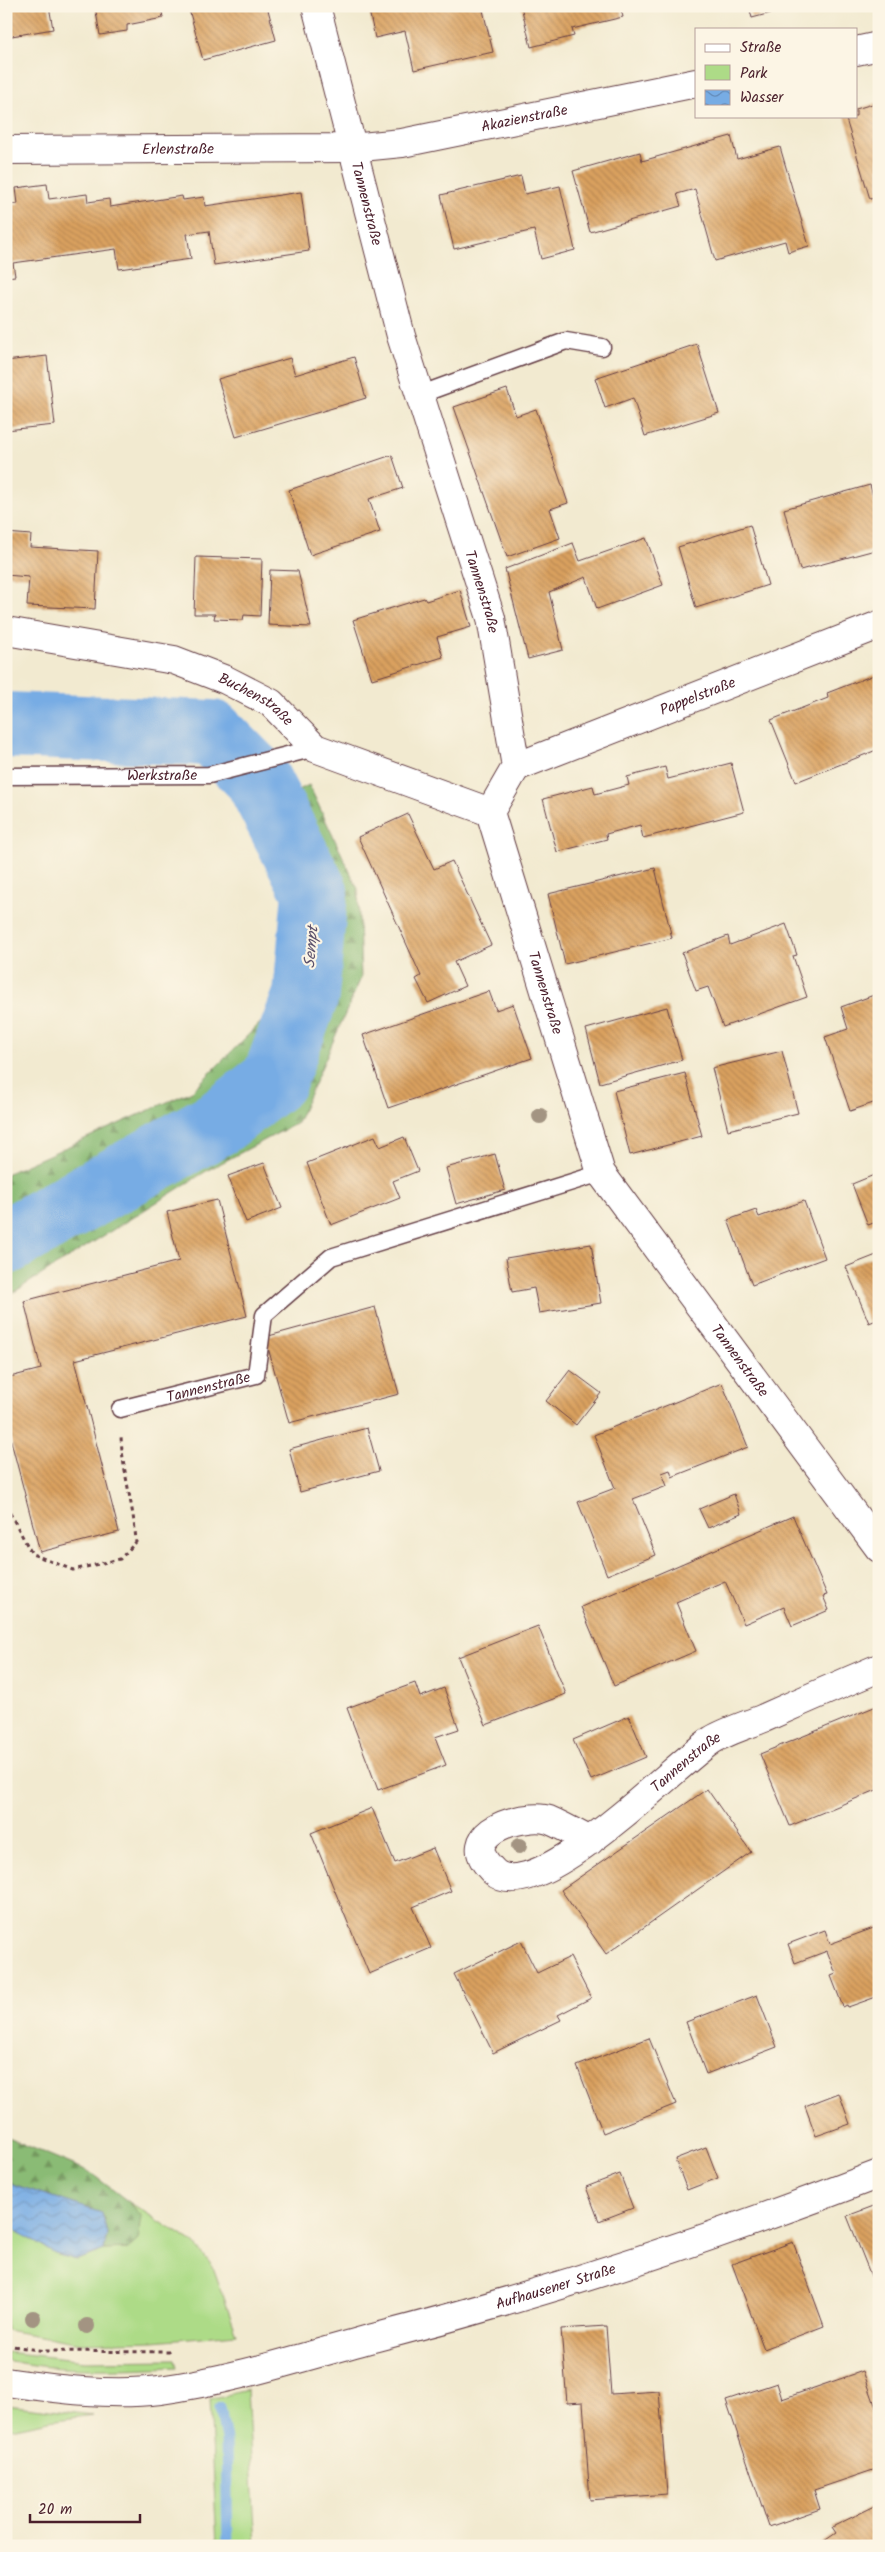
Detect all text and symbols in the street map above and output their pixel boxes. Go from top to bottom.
legend [695,28,858,118]
text: Straße [740,36,782,60]
text: Park [740,62,768,86]
text: Wasser [740,86,784,110]
street label: Akazienstraße [479,98,570,140]
street label: Erlenstraße [142,138,214,162]
street label: Tannenstraße [344,159,388,248]
street label: Tannenstraße [457,547,504,635]
street label: Buchenstraße [215,667,299,732]
street label: Pappelstraße [656,671,740,723]
street label: Werkstraße [127,764,197,788]
water label: Sempt [297,922,326,969]
street label: Tannenstraße [521,949,569,1038]
street label: Tannenstraße [704,1320,775,1403]
street label: Tannenstraße [164,1366,253,1410]
street label: Tannenstraße [646,1726,726,1799]
street label: Aufhausener Straße [493,2257,619,2317]
scale bar [30,2492,140,2524]
text: 20 m [38,2498,72,2522]

